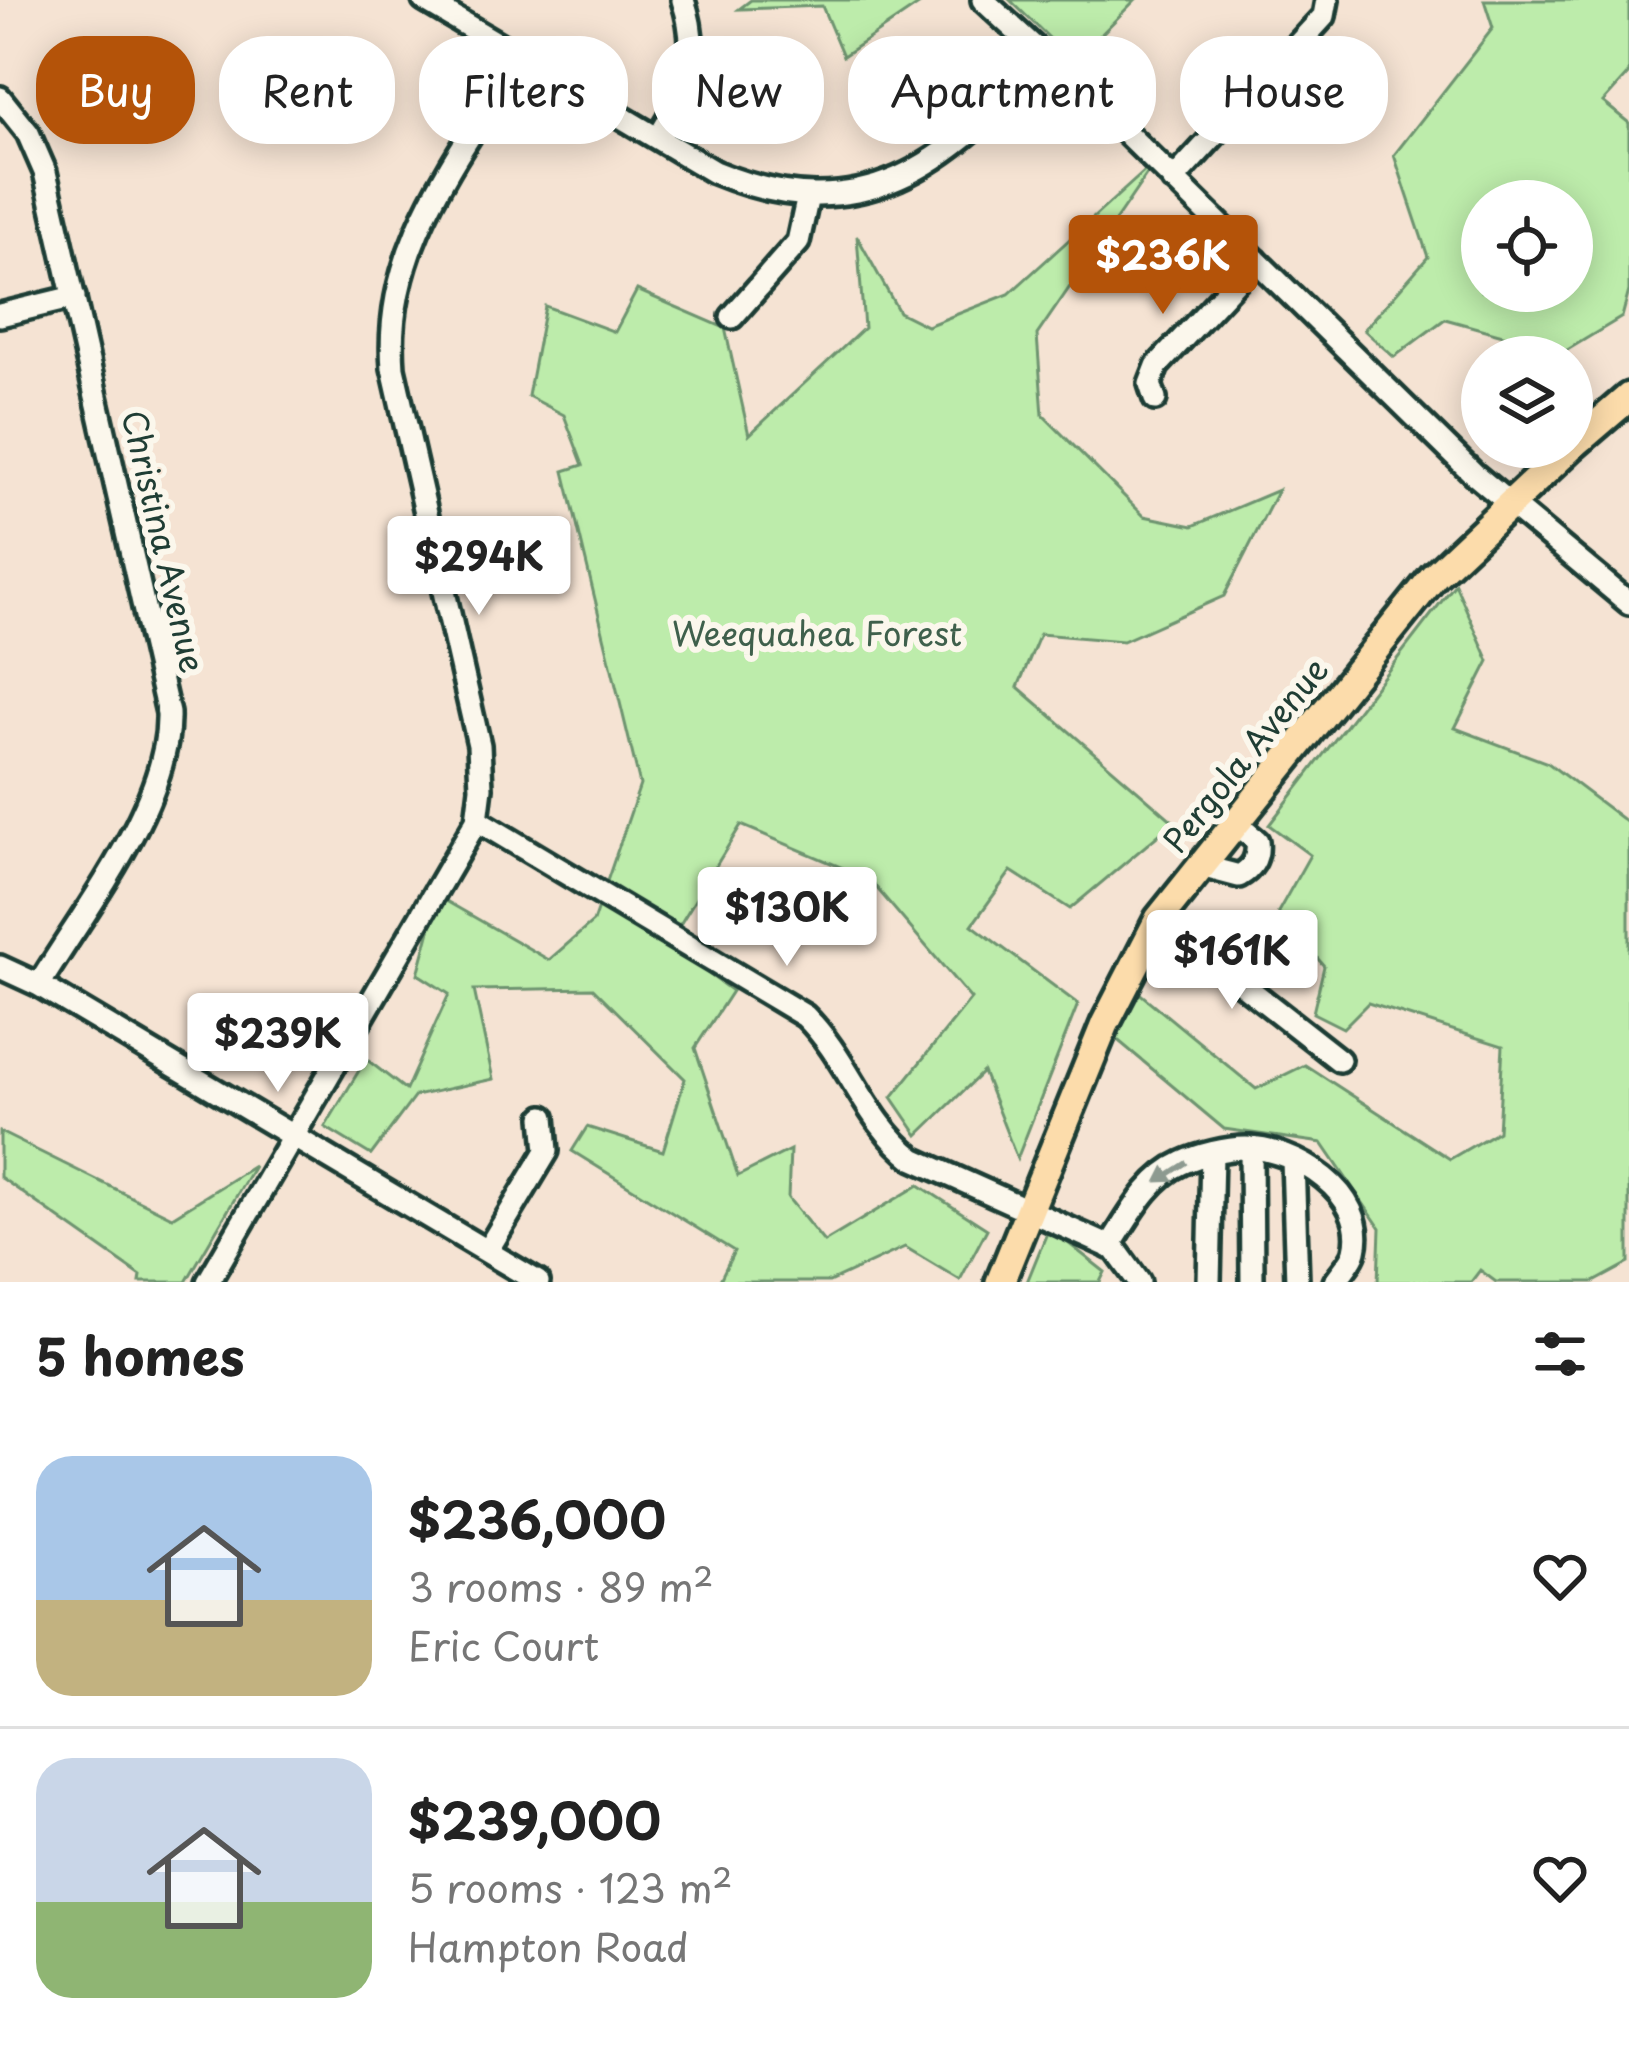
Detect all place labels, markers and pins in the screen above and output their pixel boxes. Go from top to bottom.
pin: $236K [1079,215,1247,317]
pin: $294K [395,516,563,618]
pin: $130K [703,867,871,969]
pin: $161K [1148,910,1316,1012]
pin: $239K [194,993,362,1095]

